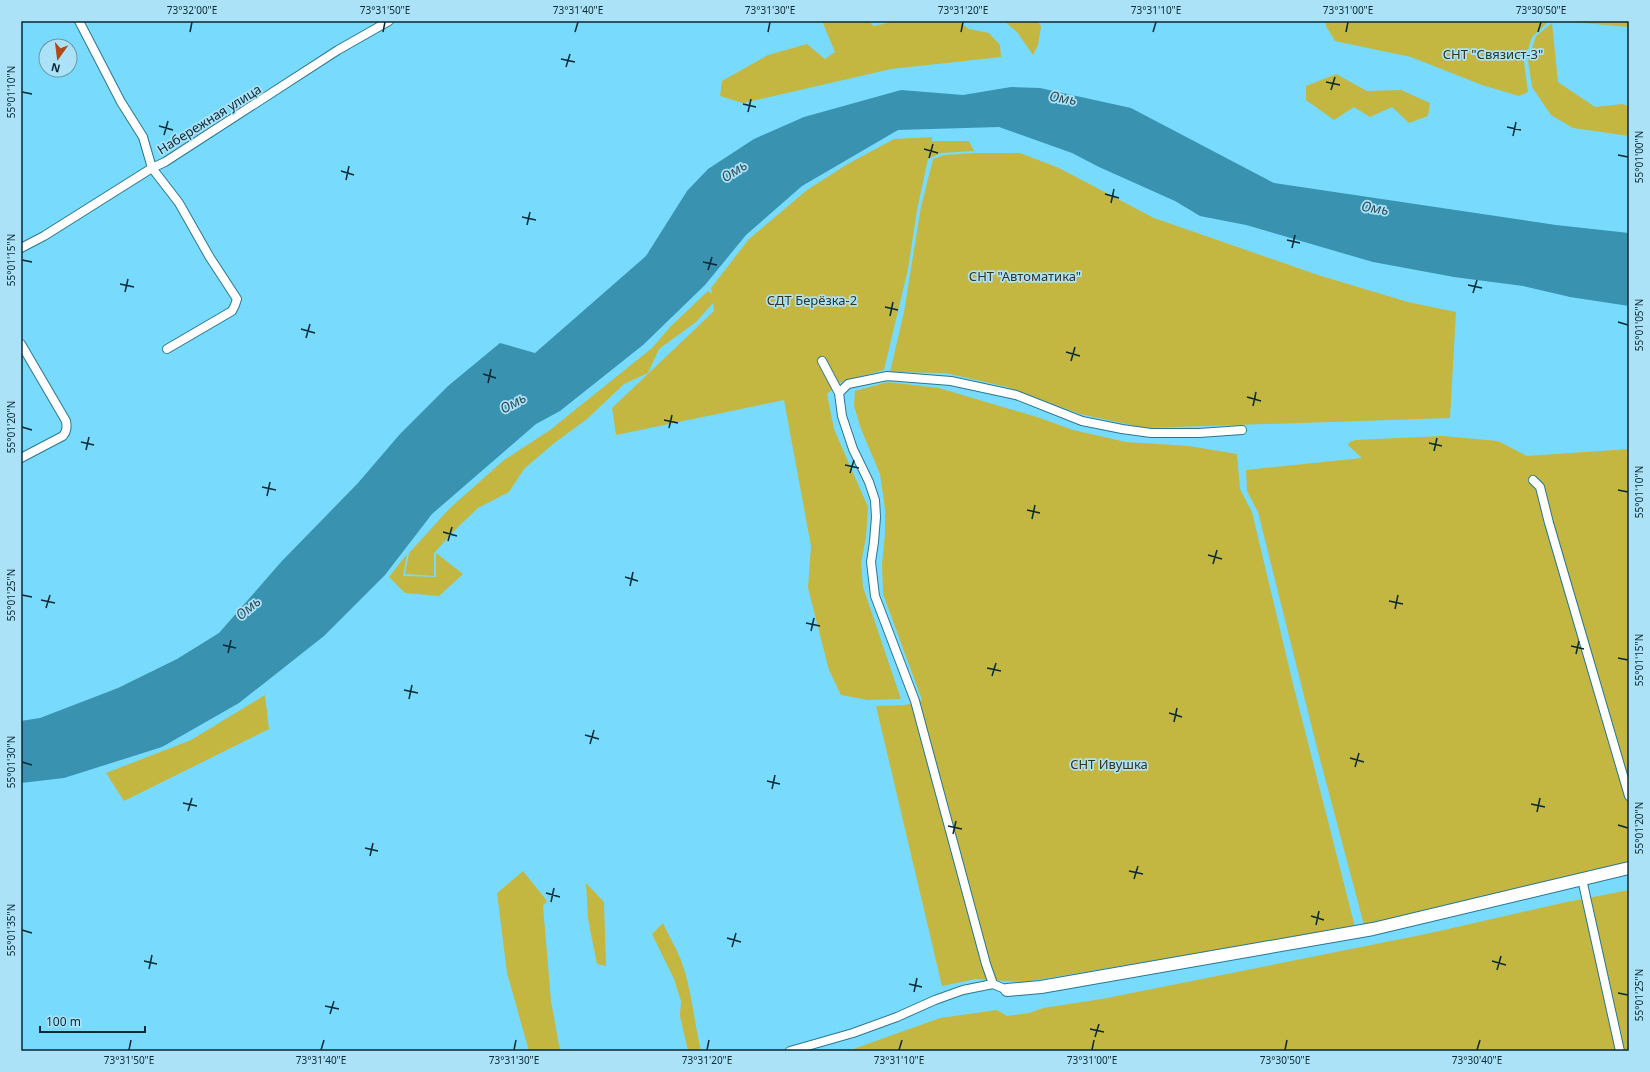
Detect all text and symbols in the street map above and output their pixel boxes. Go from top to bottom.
text: 73°32'00"E [167,3,217,17]
text: 73°31'50"E [360,3,410,17]
text: 73°31'40"E [553,3,603,17]
text: 73°31'30"E [745,3,795,17]
text: 73°31'20"E [938,3,988,17]
text: 73°31'10"E [1131,3,1181,17]
text: 73°31'00"E [1323,3,1373,17]
text: 73°30'50"E [1516,3,1566,17]
north arrow [38,38,78,78]
park label: СНТ "Связист-3" [1443,45,1543,63]
text: N [49,60,62,77]
text: 55°01'10"N [4,66,18,118]
street label: Набережная улица [154,80,264,158]
water label: Омь [1048,86,1078,109]
text: 55°01'00"N [1632,131,1646,183]
water label: Омь [717,155,750,186]
water label: Омь [1360,196,1390,219]
text: 55°01'15"N [4,234,18,286]
park label: СНТ "Автоматика" [969,267,1081,285]
park label: СДТ Берёзка-2 [767,291,857,309]
text: 55°01'05"N [1632,299,1646,351]
water label: Омь [496,388,529,418]
text: 55°01'20"N [4,401,18,453]
text: 55°01'10"N [1632,466,1646,518]
text: 55°01'25"N [4,569,18,621]
water label: Омь [231,592,264,624]
text: 55°01'15"N [1632,634,1646,686]
text: 55°01'30"N [4,736,18,788]
park label: СНТ Ивушка [1070,755,1148,773]
text: 55°01'20"N [1632,802,1646,854]
text: 55°01'35"N [4,904,18,956]
text: 55°01'25"N [1632,969,1646,1021]
scale bar [40,1008,145,1034]
text: 100 m [46,1013,81,1030]
text: 73°31'50"E [104,1053,154,1067]
text: 73°31'40"E [296,1053,346,1067]
text: 73°31'30"E [489,1053,539,1067]
text: 73°31'20"E [682,1053,732,1067]
text: 73°31'10"E [874,1053,924,1067]
text: 73°31'00"E [1067,1053,1117,1067]
text: 73°30'50"E [1260,1053,1310,1067]
text: 73°30'40"E [1452,1053,1502,1067]

